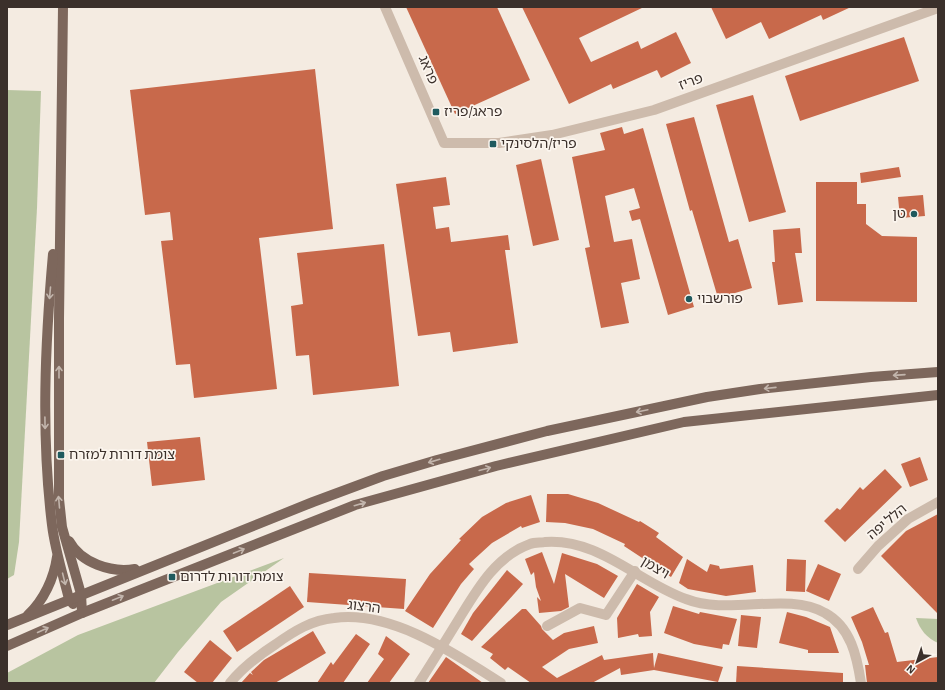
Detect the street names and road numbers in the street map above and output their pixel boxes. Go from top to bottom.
street label: פראג [416,54,440,86]
street label: פריז [677,71,705,93]
street label: הלל יפה [865,502,909,542]
street label: ויצמן [639,554,671,582]
street label: הרצוג [347,598,381,616]

